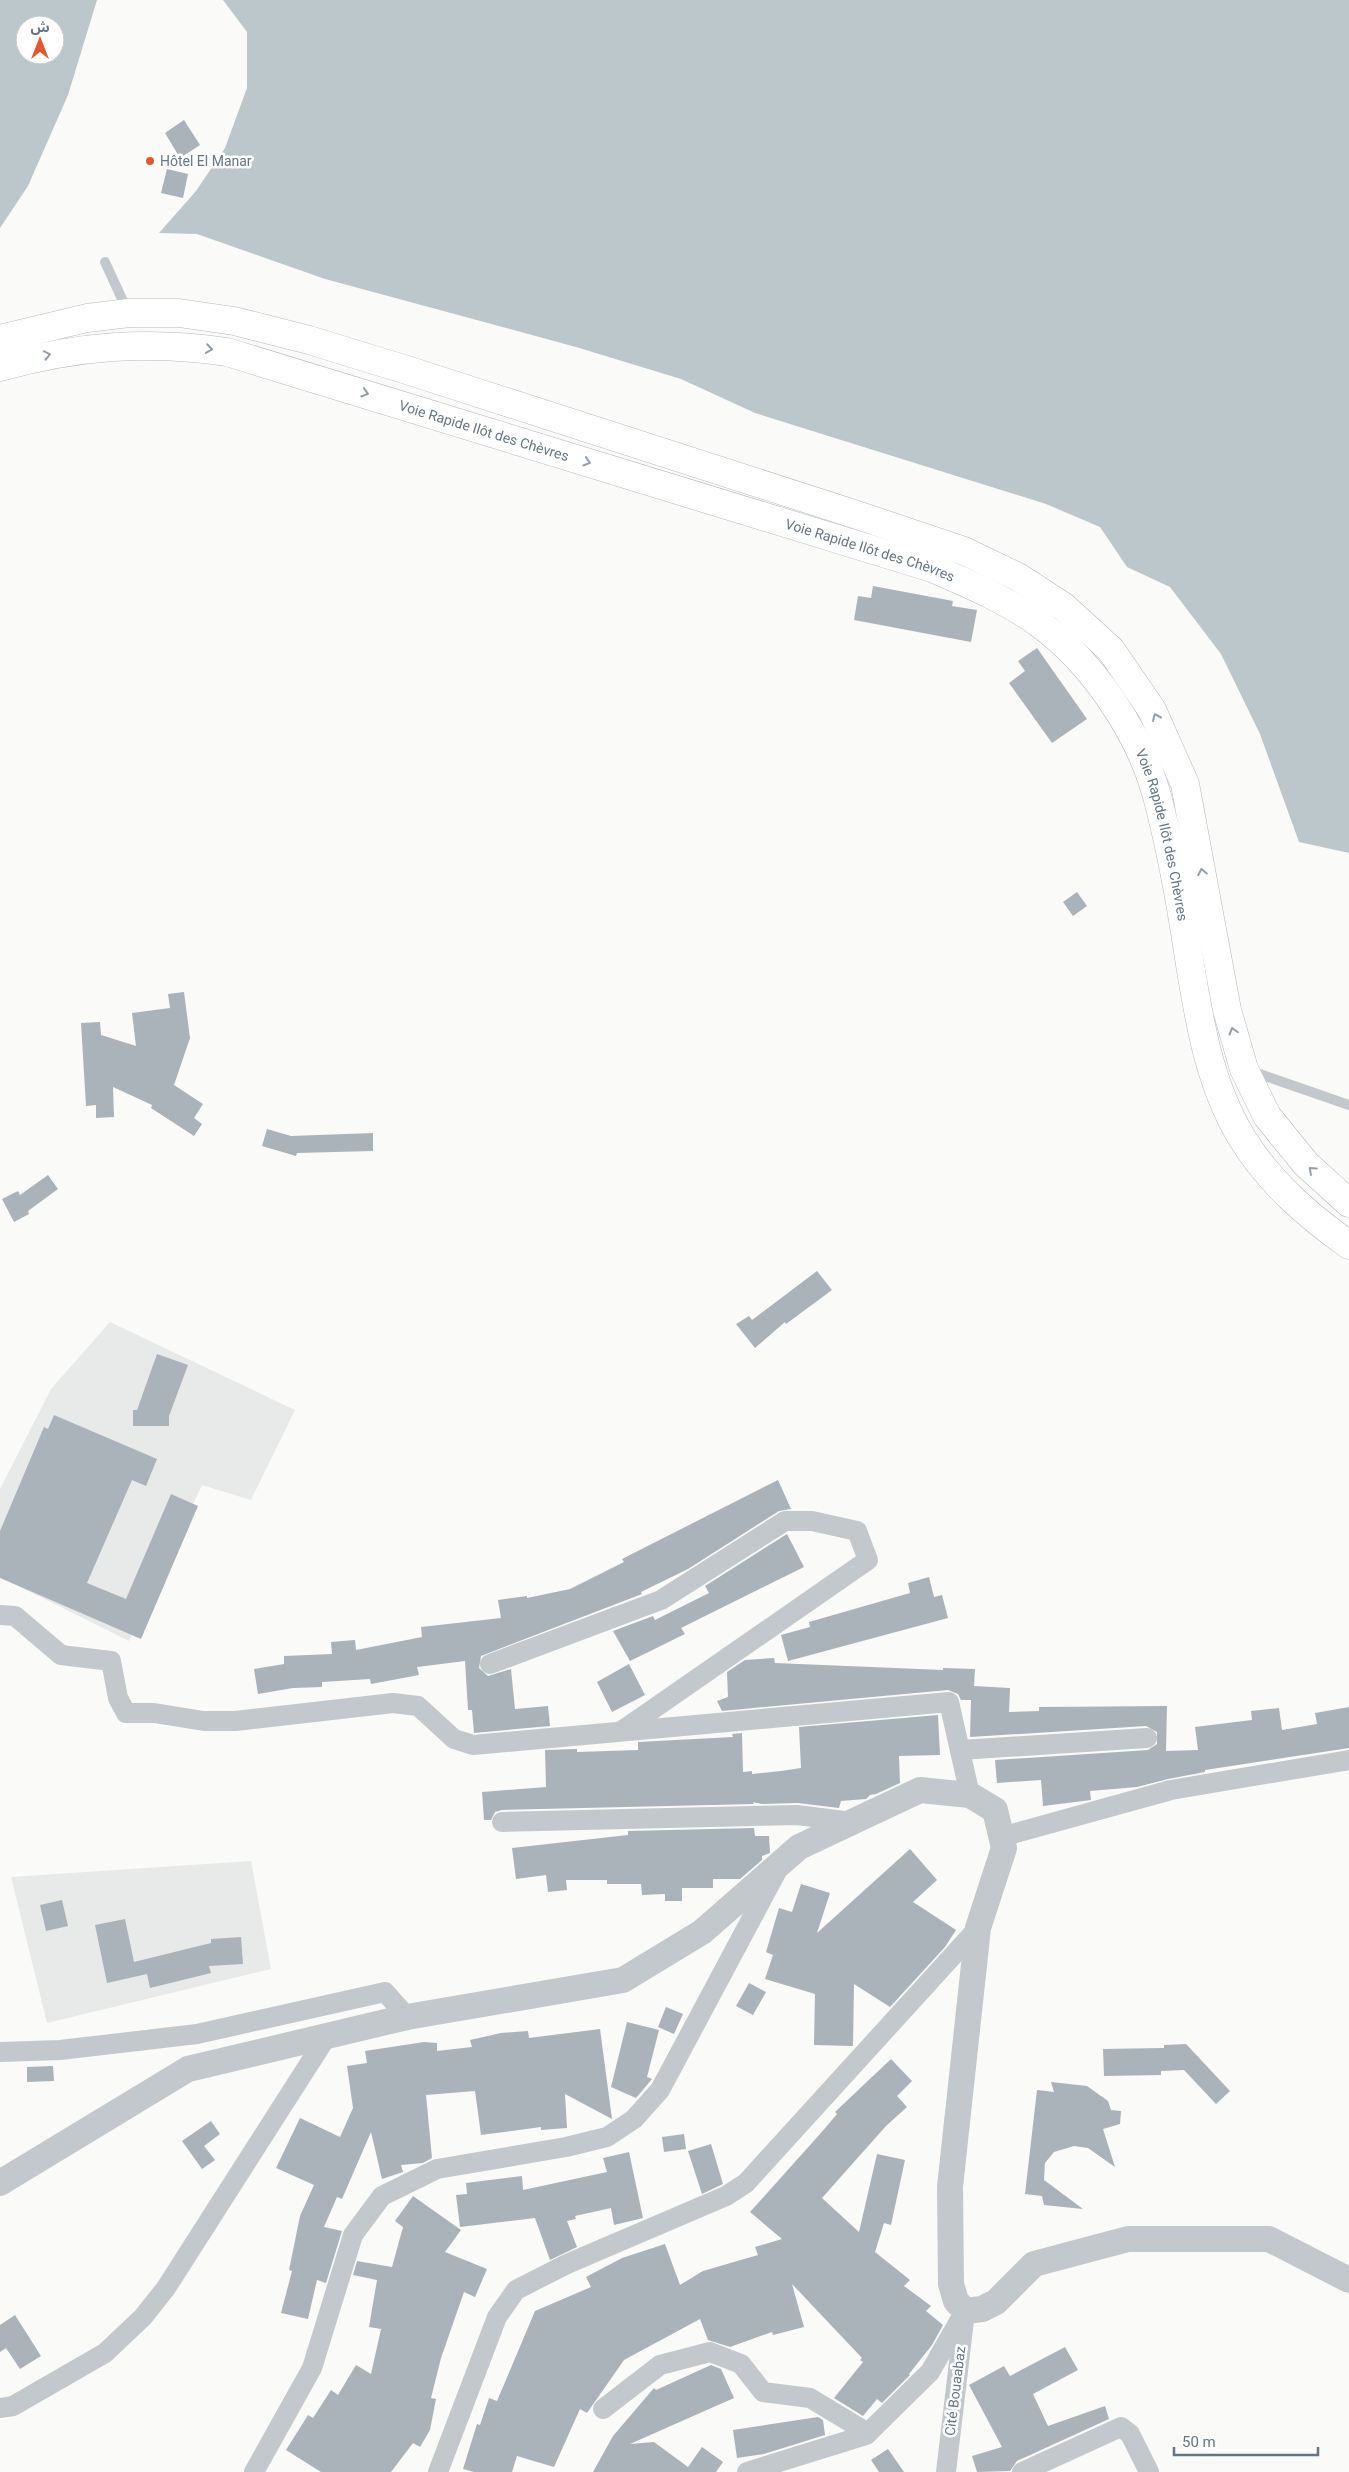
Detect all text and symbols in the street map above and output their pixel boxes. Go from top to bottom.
north arrow [15,15,65,65]
text: ش [30,19,50,35]
place label: Hôtel El Manar [160,153,252,169]
marker: Hôtel El Manar [144,155,156,167]
one-way arrow [204,344,213,354]
one-way arrow [43,351,52,361]
one-way arrow [360,388,369,398]
street label: Voie Rapide Ilôt des Chèvres [397,397,571,464]
one-way arrow [583,456,591,466]
street label: Voie Rapide Ilôt des Chèvres [783,516,957,585]
one-way arrow [1151,713,1162,722]
street label: Voie Rapide Ilôt des Chèvres [1133,747,1191,922]
one-way arrow [1198,867,1208,876]
one-way arrow [1229,1028,1239,1036]
one-way arrow [1309,1167,1318,1176]
street label: Cité Bouaabaz [942,2345,968,2437]
scale bar [1174,2424,1318,2456]
text: 50 m [1182,2433,1216,2451]

